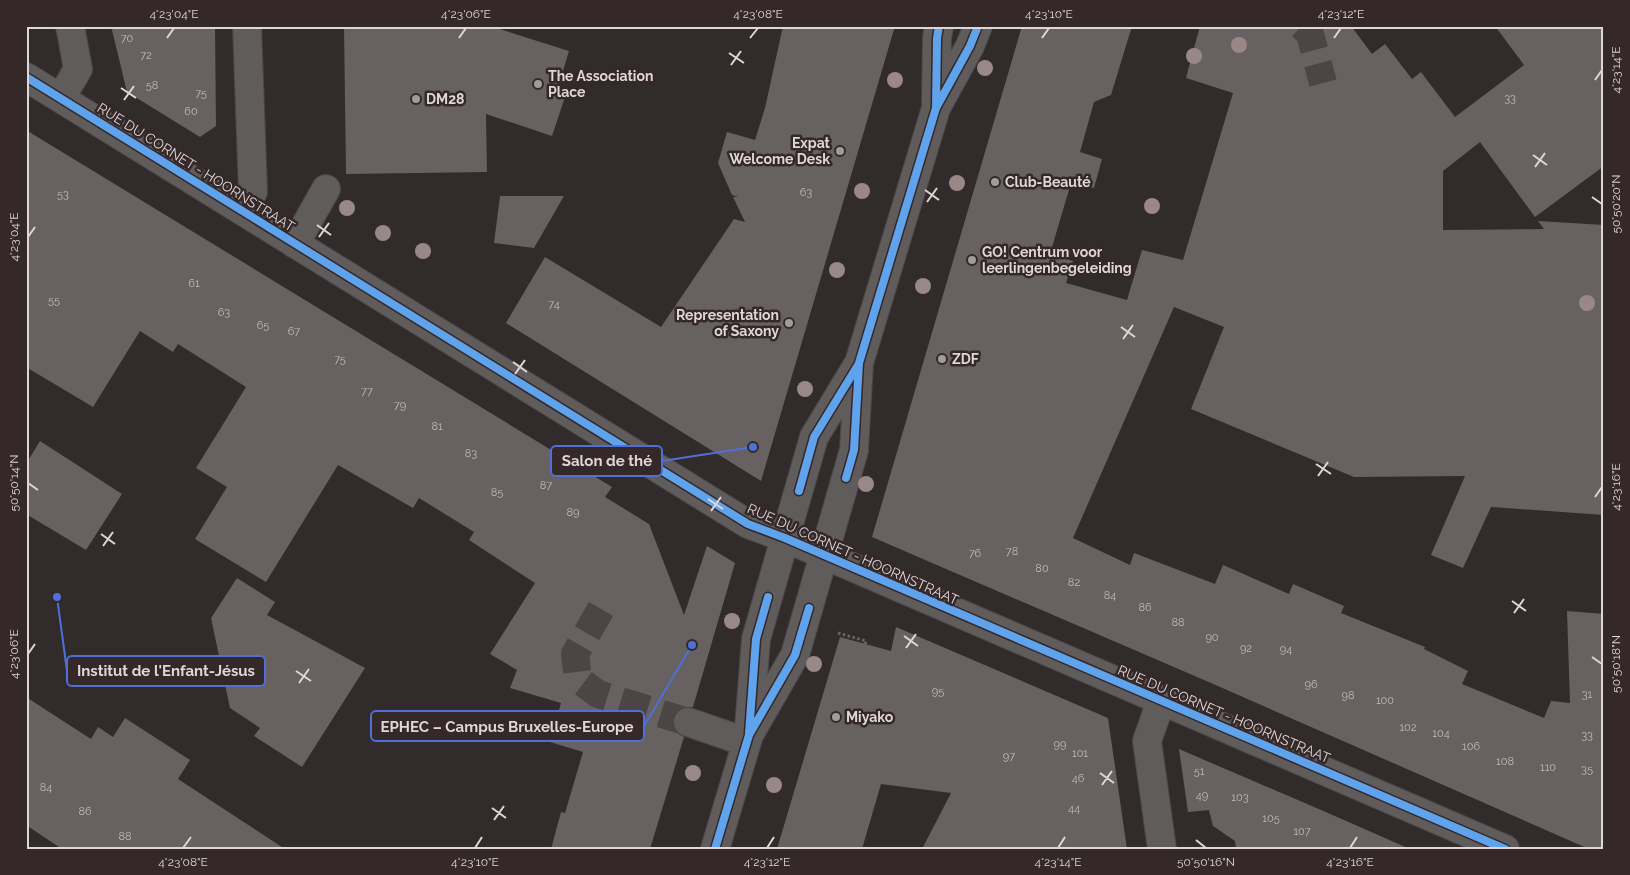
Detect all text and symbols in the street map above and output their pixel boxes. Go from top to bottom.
text: 4°23'04"E [149,7,199,21]
text: 4°23'06"E [441,7,491,21]
text: 4°23'08"E [733,7,783,21]
text: 4°23'10"E [1025,7,1073,21]
text: 4°23'12"E [1318,7,1364,21]
house number: 70 [121,32,134,45]
text: 4°23'14"E [1609,47,1623,93]
house number: 72 [140,49,152,62]
place label: The Association Place [548,68,653,100]
marker: The Association Place [532,78,544,90]
house number: 58 [146,79,158,92]
house number: 75 [195,87,207,100]
place label: DM28 [426,91,465,107]
house number: 33 [1504,92,1516,105]
marker: DM28 [410,93,422,105]
street label: RUE DU CORNET - HOORNSTRAAT [94,99,298,235]
house number: 60 [184,105,198,118]
place label: Expat Welcome Desk [729,135,831,167]
marker: Expat Welcome Desk [834,145,846,157]
place label: Club-Beauté [1005,174,1091,190]
text: 50°50'20"N [1609,174,1623,234]
marker: Club-Beauté [989,176,1001,188]
house number: 63 [800,186,812,199]
house number: 53 [57,188,69,201]
text: 4°23'04"E [7,212,21,262]
place label: GO! Centrum voor leerlingenbegeleiding [982,244,1132,276]
marker: GO! Centrum voor leerlingenbegeleiding [966,254,978,266]
house number: 61 [188,277,200,290]
house number: 55 [48,294,60,307]
house number: 74 [548,298,560,311]
house number: 63 [218,306,230,319]
place label: Representation of Saxony [676,307,779,339]
marker: Representation of Saxony [783,317,795,329]
house number: 65 [257,319,269,332]
house number: 67 [288,325,300,338]
place label: ZDF [952,351,979,367]
house number: 75 [334,353,346,366]
marker: ZDF [936,353,948,365]
house number: 77 [361,385,373,398]
house number: 79 [394,399,406,412]
house number: 81 [431,420,443,433]
callout: Salon de thé [551,446,662,476]
house number: 83 [465,447,477,460]
text: Salon de thé [562,452,652,470]
text: 50°50'14"N [7,454,21,512]
text: 4°23'16"E [1609,463,1623,511]
house number: 87 [540,479,552,492]
house number: 85 [491,486,503,499]
street label: RUE DU CORNET - HOORNSTRAAT [745,500,962,608]
house number: 89 [567,506,579,519]
house number: 78 [1006,545,1018,558]
house number: 76 [969,547,982,560]
house number: 80 [1035,562,1049,575]
house number: 82 [1068,576,1080,589]
house number: 84 [1104,589,1116,602]
house number: 86 [1138,601,1152,614]
house number: 88 [1171,616,1185,629]
text: 4°23'06"E [7,629,21,679]
house number: 90 [1205,631,1219,644]
text: 50°50'18"N [1609,635,1623,693]
house number: 92 [1240,642,1252,655]
house number: 94 [1280,643,1292,656]
callout: Institut de l'Enfant-Jésus [67,656,265,686]
text: Institut de l'Enfant-Jésus [77,662,255,680]
street label: RUE DU CORNET - HOORNSTRAAT [1115,662,1333,766]
house number: 96 [1304,678,1318,691]
house number: 95 [932,685,944,698]
house number: 31 [1582,688,1593,701]
house number: 98 [1342,689,1354,702]
house number: 100 [1376,694,1394,707]
place label: Miyako [846,709,894,725]
callout: EPHEC – Campus Bruxelles-Europe [371,711,644,741]
marker: Miyako [830,711,842,723]
text: EPHEC – Campus Bruxelles-Europe [380,718,634,736]
house number: 102 [1399,721,1417,734]
house number: 104 [1432,727,1450,740]
house number: 33 [1581,729,1593,742]
house number: 99 [1054,738,1066,751]
house number: 106 [1462,740,1480,753]
house number: 101 [1072,747,1088,760]
house number: 97 [1003,750,1015,763]
house number: 108 [1496,755,1514,768]
house number: 110 [1540,761,1556,774]
house number: 35 [1581,763,1593,776]
house number: 51 [1194,765,1205,778]
house number: 46 [1072,772,1085,785]
house number: 84 [40,781,52,794]
house number: 49 [1196,789,1208,802]
house number: 103 [1231,791,1249,804]
house number: 44 [1068,802,1080,815]
house number: 86 [78,805,92,818]
house number: 105 [1262,812,1280,825]
house number: 107 [1293,825,1311,838]
house number: 88 [118,830,132,843]
text: 4°23'08"E [158,855,208,869]
text: 4°23'10"E [451,855,499,869]
text: 4°23'12"E [744,855,790,869]
text: 4°23'14"E [1035,855,1081,869]
text: 50°50'16"N [1177,855,1235,869]
text: 4°23'16"E [1326,855,1374,869]

